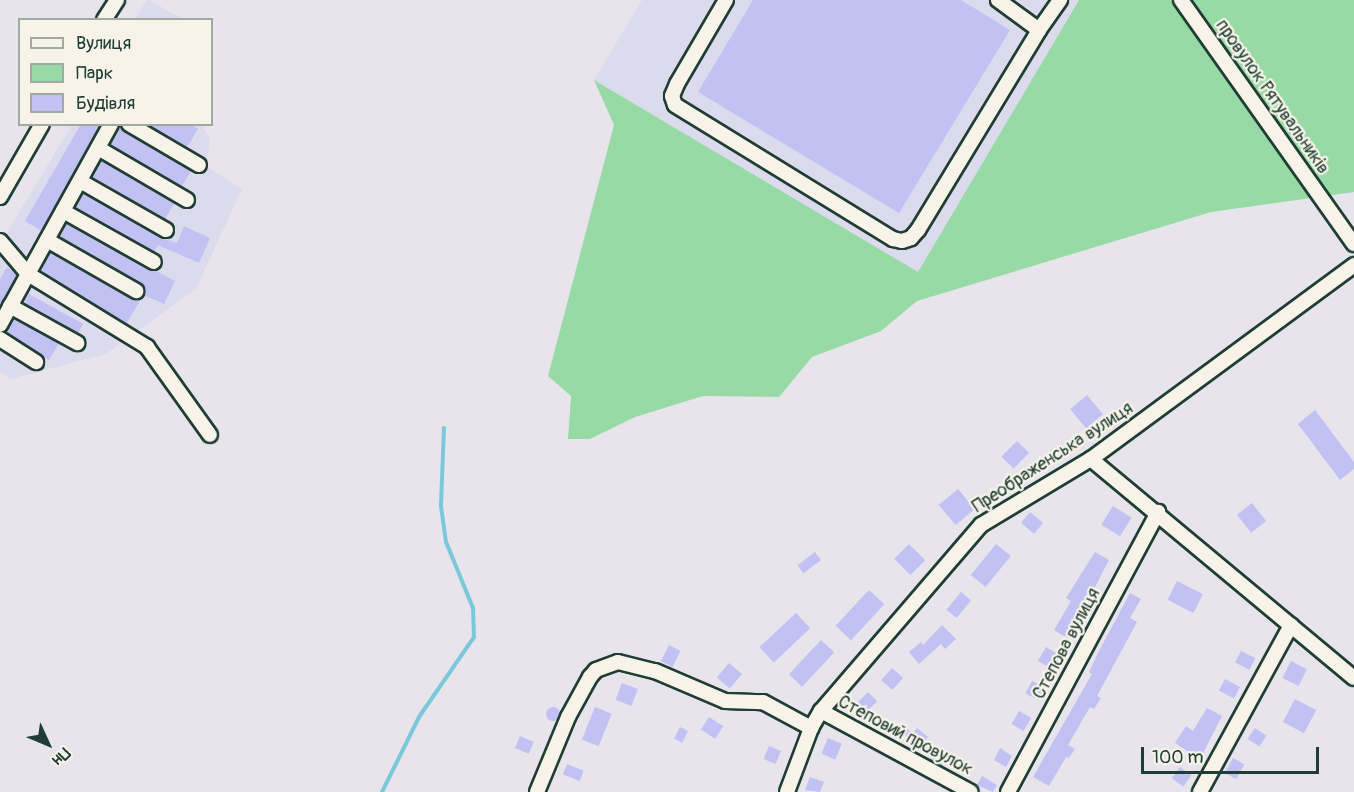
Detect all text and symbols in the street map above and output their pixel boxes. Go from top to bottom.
street label: провулок Рятувальників [1210,16,1334,178]
legend [18,18,213,126]
text: Вулиця [76,32,131,55]
text: Парк [76,62,113,85]
text: Будівля [76,92,135,115]
street label: Преображенська вулиця [969,398,1137,518]
street label: Степова вулиця [1029,585,1105,703]
street label: Степовий провулок [834,691,976,781]
north arrow [18,714,78,774]
scale bar [1144,735,1322,773]
text: Пн [48,743,74,770]
text: 100 m [1152,746,1204,769]

